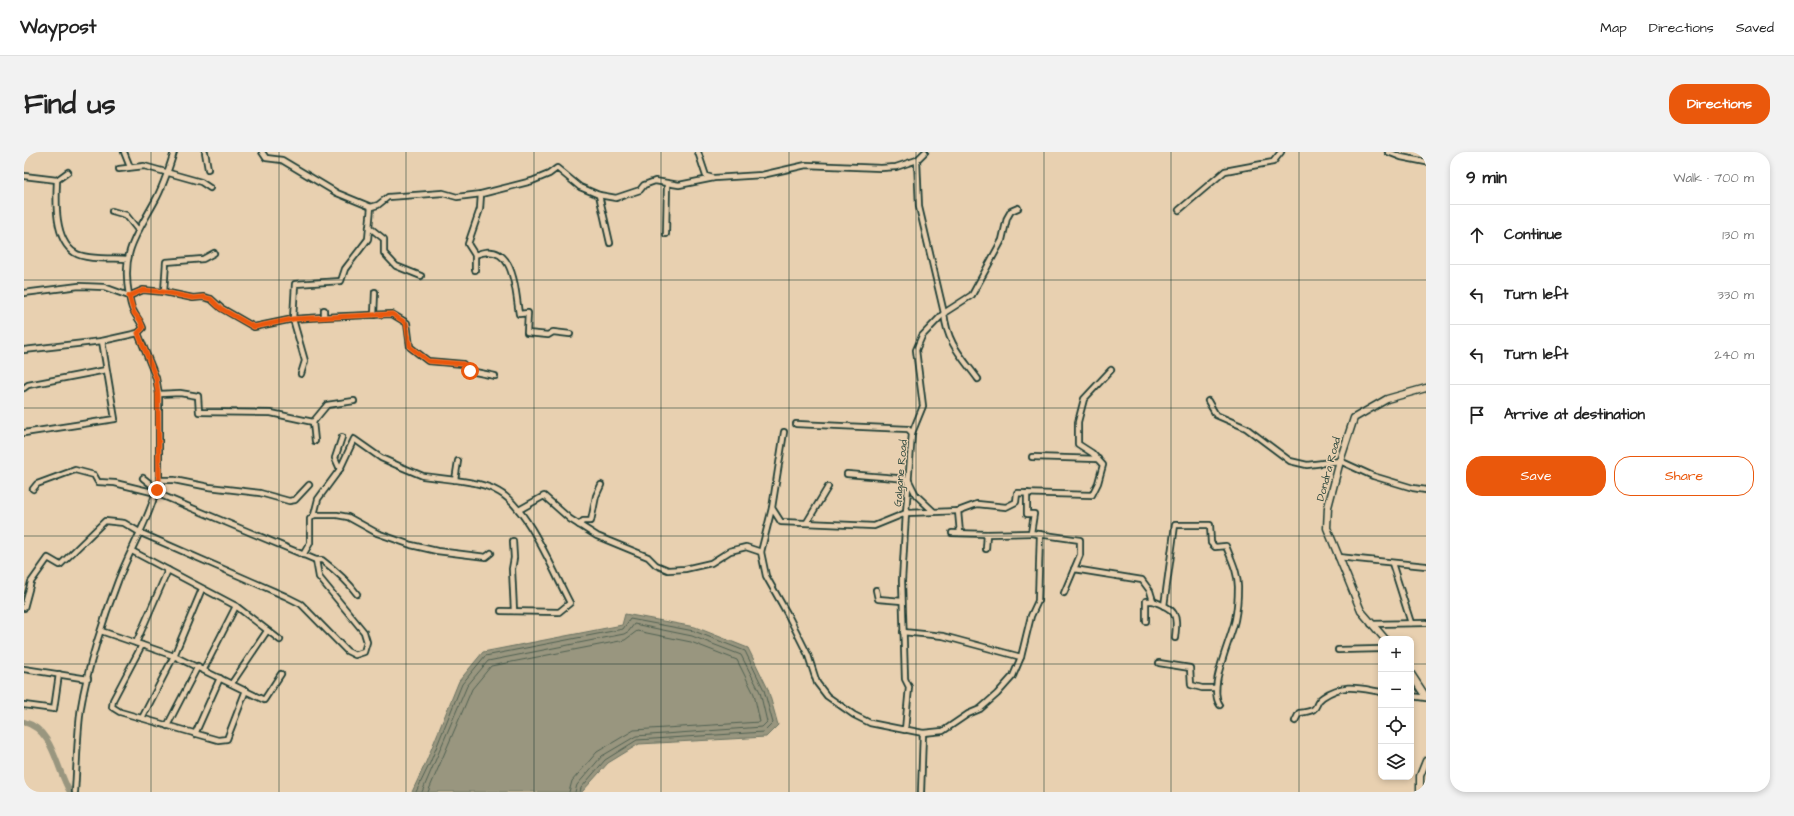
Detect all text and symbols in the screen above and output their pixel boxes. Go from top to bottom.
text: Waypost [20,14,96,41]
text: Map [1600,18,1627,38]
text: Directions [1649,18,1714,38]
text: Saved [1736,18,1774,38]
button: Directions [1669,84,1770,124]
text: Find us [24,85,115,124]
text: 9 min [1466,166,1507,190]
text: Walk · 700 m [1673,169,1754,187]
icon: ahead [1466,224,1488,246]
text: Continue [1504,224,1562,245]
text: 130 m [1722,226,1754,244]
icon: left [1466,284,1488,306]
text: Turn left [1504,284,1568,305]
text: 330 m [1717,286,1754,304]
icon: left [1466,344,1488,366]
text: Turn left [1504,344,1568,365]
text: 240 m [1714,346,1754,364]
route start [461,362,479,380]
icon: arrive [1466,404,1488,426]
text: Arrive at destination [1504,404,1645,425]
street label: Dondra Road [1313,435,1344,503]
street label: Galgane Road [890,438,912,507]
button: Save [1466,456,1606,496]
button: Share [1614,456,1754,496]
route end [148,481,166,499]
map controls [1378,636,1414,780]
button: + [1378,636,1414,672]
button: − [1378,672,1414,708]
button: locate [1378,708,1414,744]
button: layers [1378,744,1414,780]

